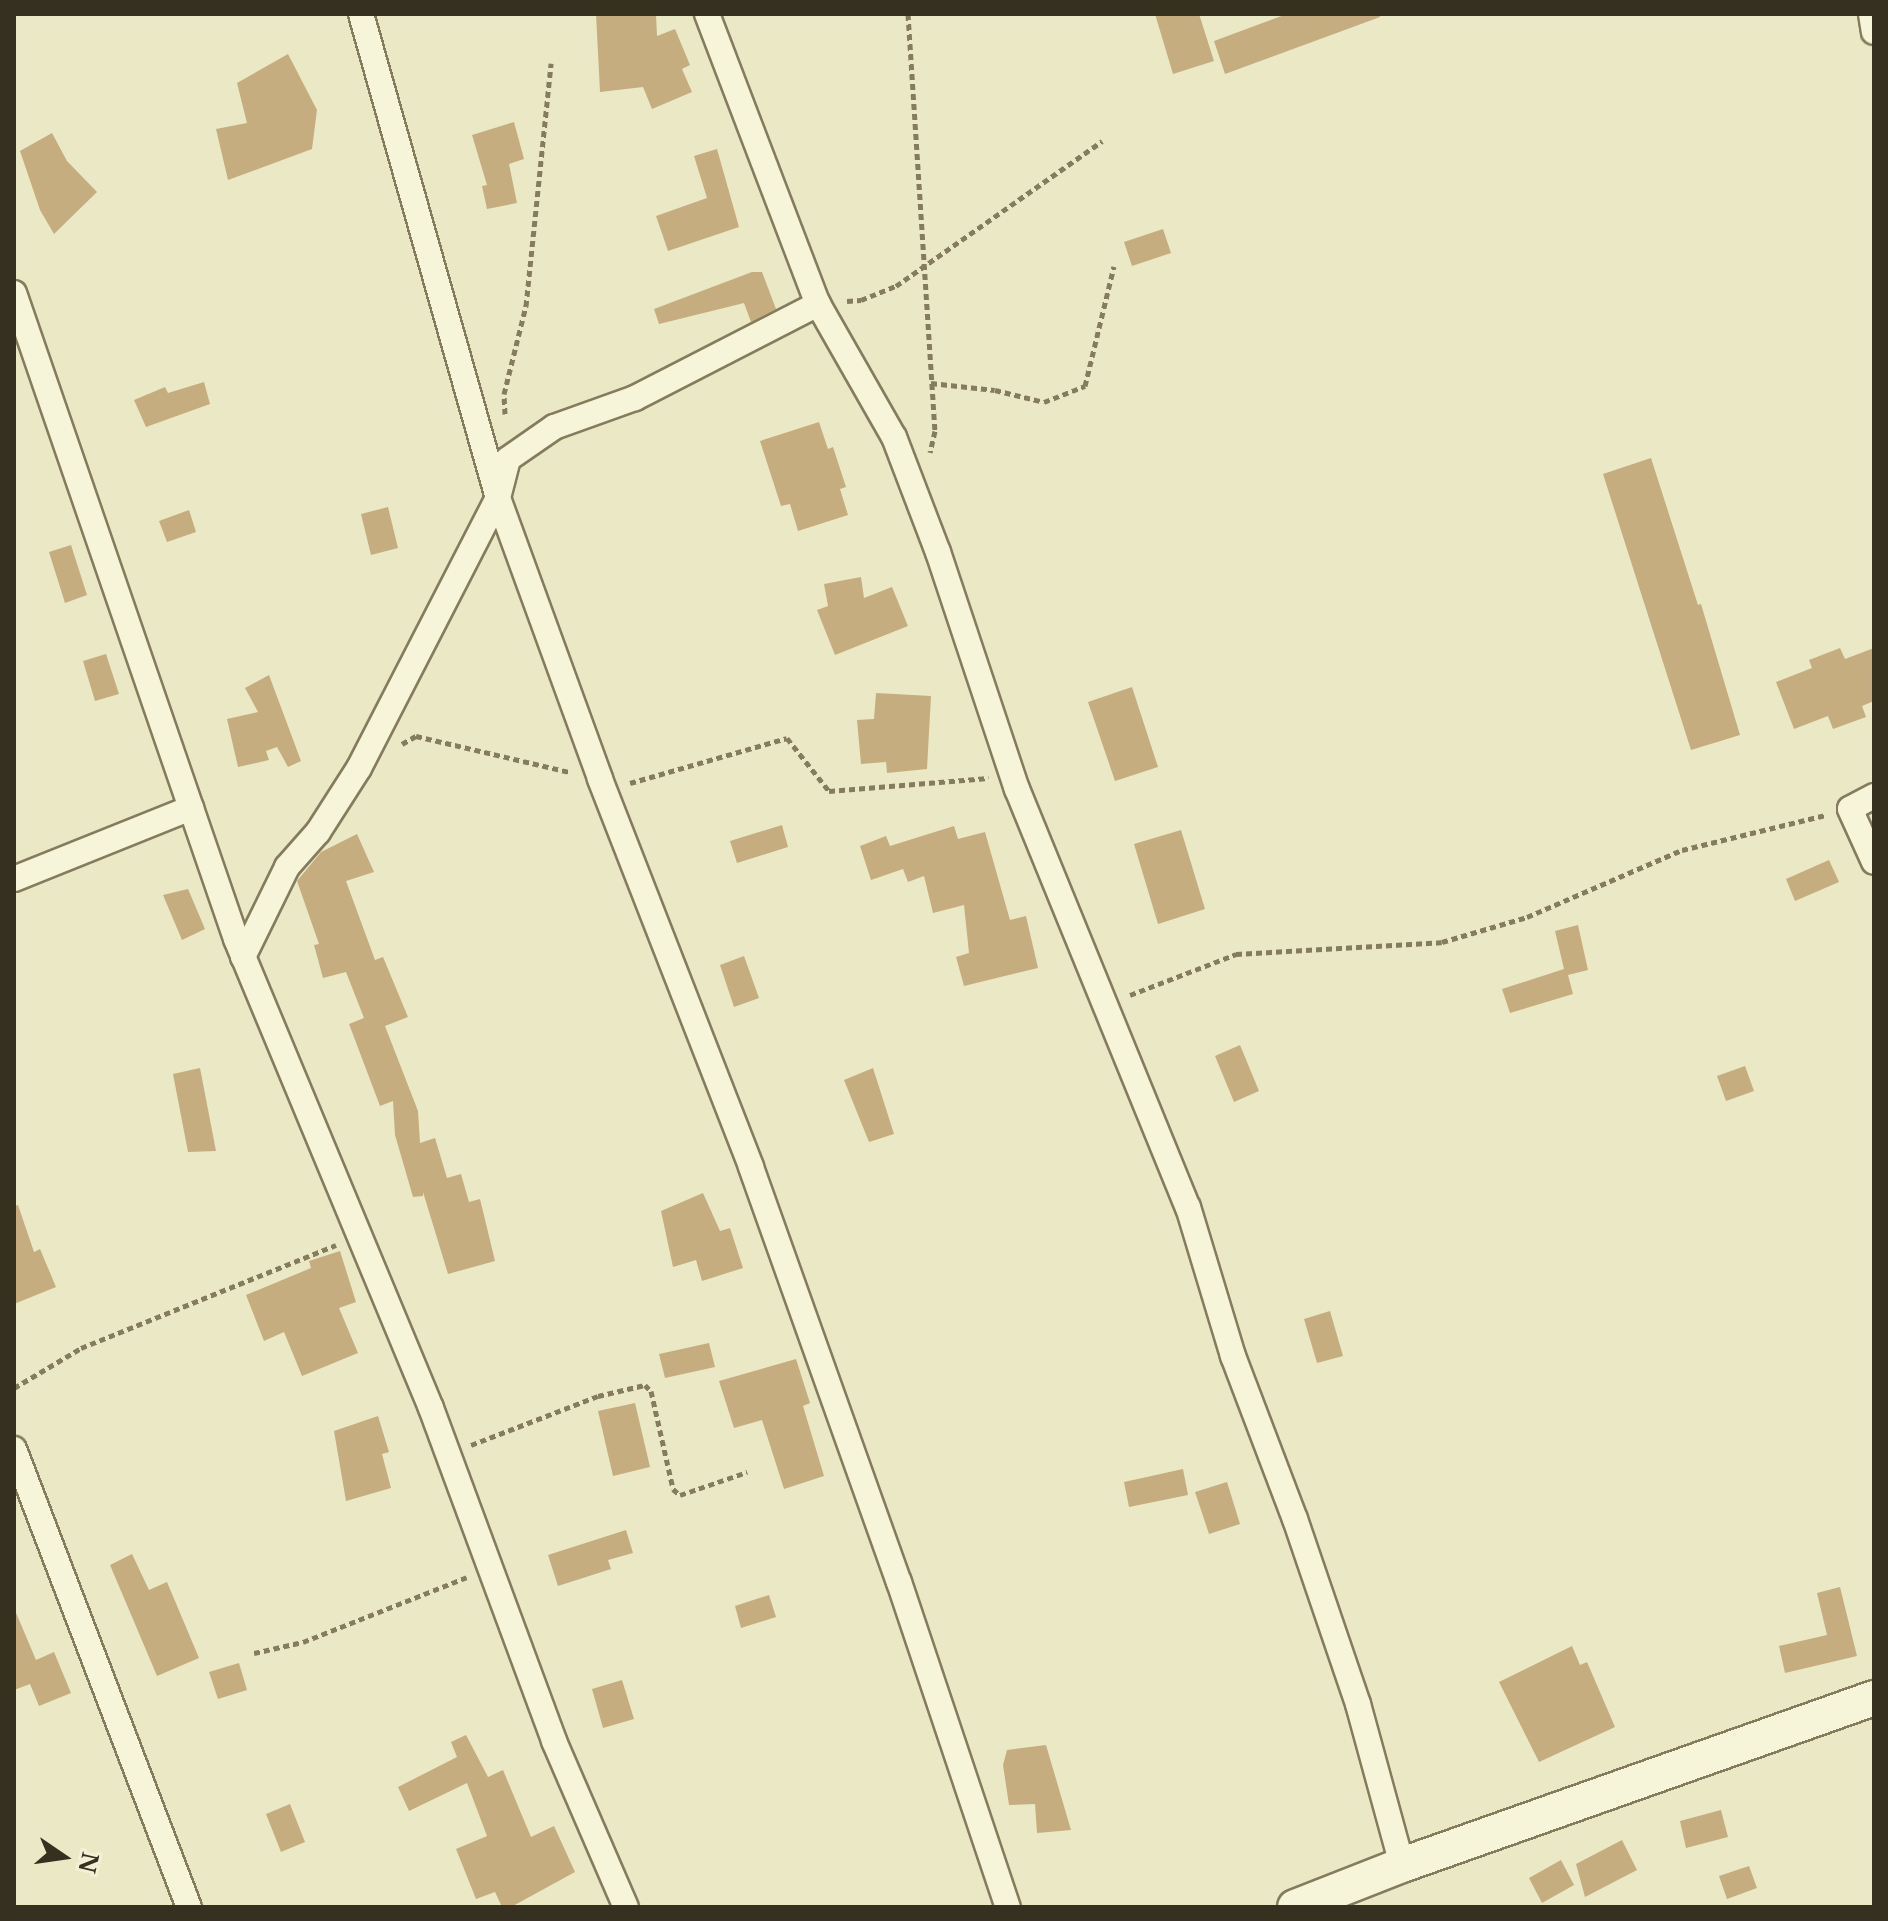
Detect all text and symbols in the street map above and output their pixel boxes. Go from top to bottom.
north arrow [24,1817,104,1897]
text: N [72,1849,103,1876]

